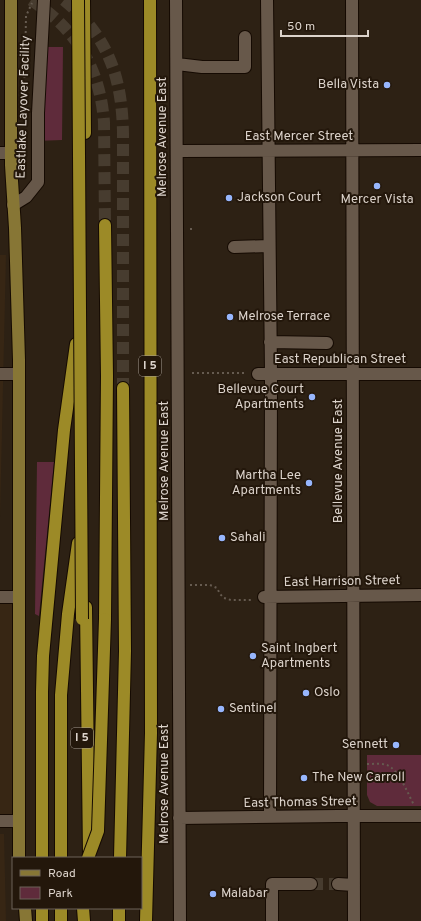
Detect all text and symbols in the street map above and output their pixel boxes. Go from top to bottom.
scale bar [281,12,368,38]
text: 50 m [287,19,315,35]
street label: Eastlake Layover Facility [14,35,34,179]
street label: Melrose Avenue East [155,77,171,197]
place label: Bella Vista [318,77,379,93]
marker: Bella Vista [382,80,392,90]
street label: East Mercer Street [245,129,353,145]
marker: Mercer Vista [372,181,382,191]
place label: Jackson Court [237,190,321,206]
place label: Mercer Vista [340,192,414,208]
marker: Jackson Court [224,193,234,203]
place label: Melrose Terrace [238,309,330,325]
marker: Melrose Terrace [225,312,235,322]
street label: East Republican Street [274,352,406,368]
road number: I 5 [139,356,161,376]
place label: Bellevue Court Apartments [218,382,304,413]
marker: Bellevue Court Apartments [307,392,317,402]
street label: Bellevue Avenue East [331,399,347,523]
street label: Melrose Avenue East [157,401,173,521]
place label: Martha Lee Apartments [232,468,301,499]
marker: Martha Lee Apartments [304,478,314,488]
place label: Sahali [230,530,266,546]
marker: Sahali [217,533,227,543]
street label: East Harrison Street [283,573,401,591]
place label: Saint Ingbert Apartments [261,641,337,672]
marker: Saint Ingbert Apartments [248,651,258,661]
place label: Oslo [314,685,340,701]
marker: Oslo [301,688,311,698]
place label: Sentinel [229,701,277,717]
marker: Sentinel [216,704,226,714]
street label: Melrose Avenue East [157,724,173,844]
road number: I 5 [71,728,93,748]
place label: Sennett [342,737,388,753]
marker: Sennett [391,740,401,750]
place label: The New Carroll [312,770,405,786]
marker: The New Carroll [299,773,309,783]
street label: East Thomas Street [243,794,357,812]
legend [12,857,142,909]
text: Road [48,866,76,882]
text: Park [48,886,73,902]
place label: Malabar [221,886,268,902]
marker: Malabar [208,889,218,899]

